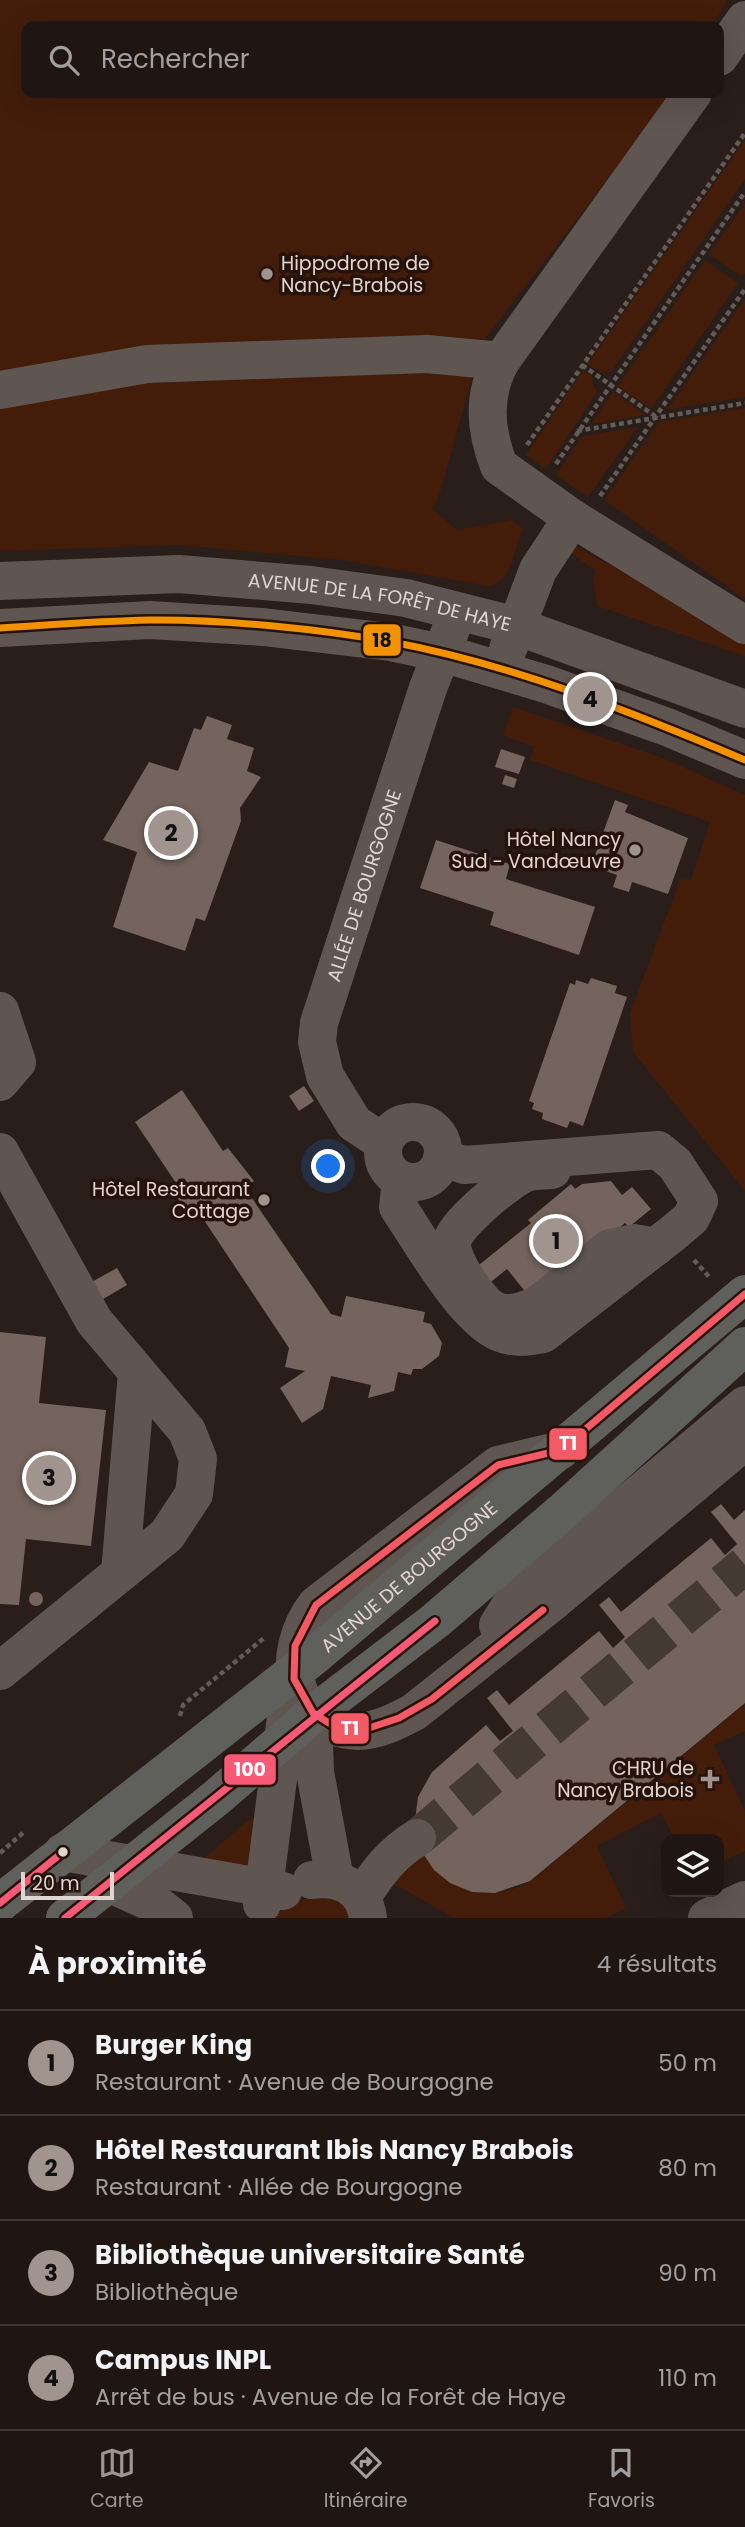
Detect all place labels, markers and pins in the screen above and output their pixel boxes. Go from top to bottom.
place label: Hippodrome de Nancy-Brabois [281,250,430,299]
marker: Hippodrome de Nancy-Brabois [259,266,275,282]
pin: 4 [567,673,613,725]
pin: 2 [148,807,194,859]
place label: Hôtel Nancy Sud - Vandœuvre [451,826,621,875]
marker: Hôtel Nancy Sud - Vandœuvre [627,842,643,858]
place label: Hôtel Restaurant Cottage [92,1176,250,1225]
marker: Hôtel Restaurant Cottage [256,1192,272,1208]
pin: 1 [533,1215,579,1267]
pin: 3 [26,1452,72,1504]
place label: CHRU de Nancy Brabois [557,1755,694,1804]
marker: CHRU de Nancy Brabois [700,1769,720,1789]
unlabelled marker [56,1845,70,1859]

